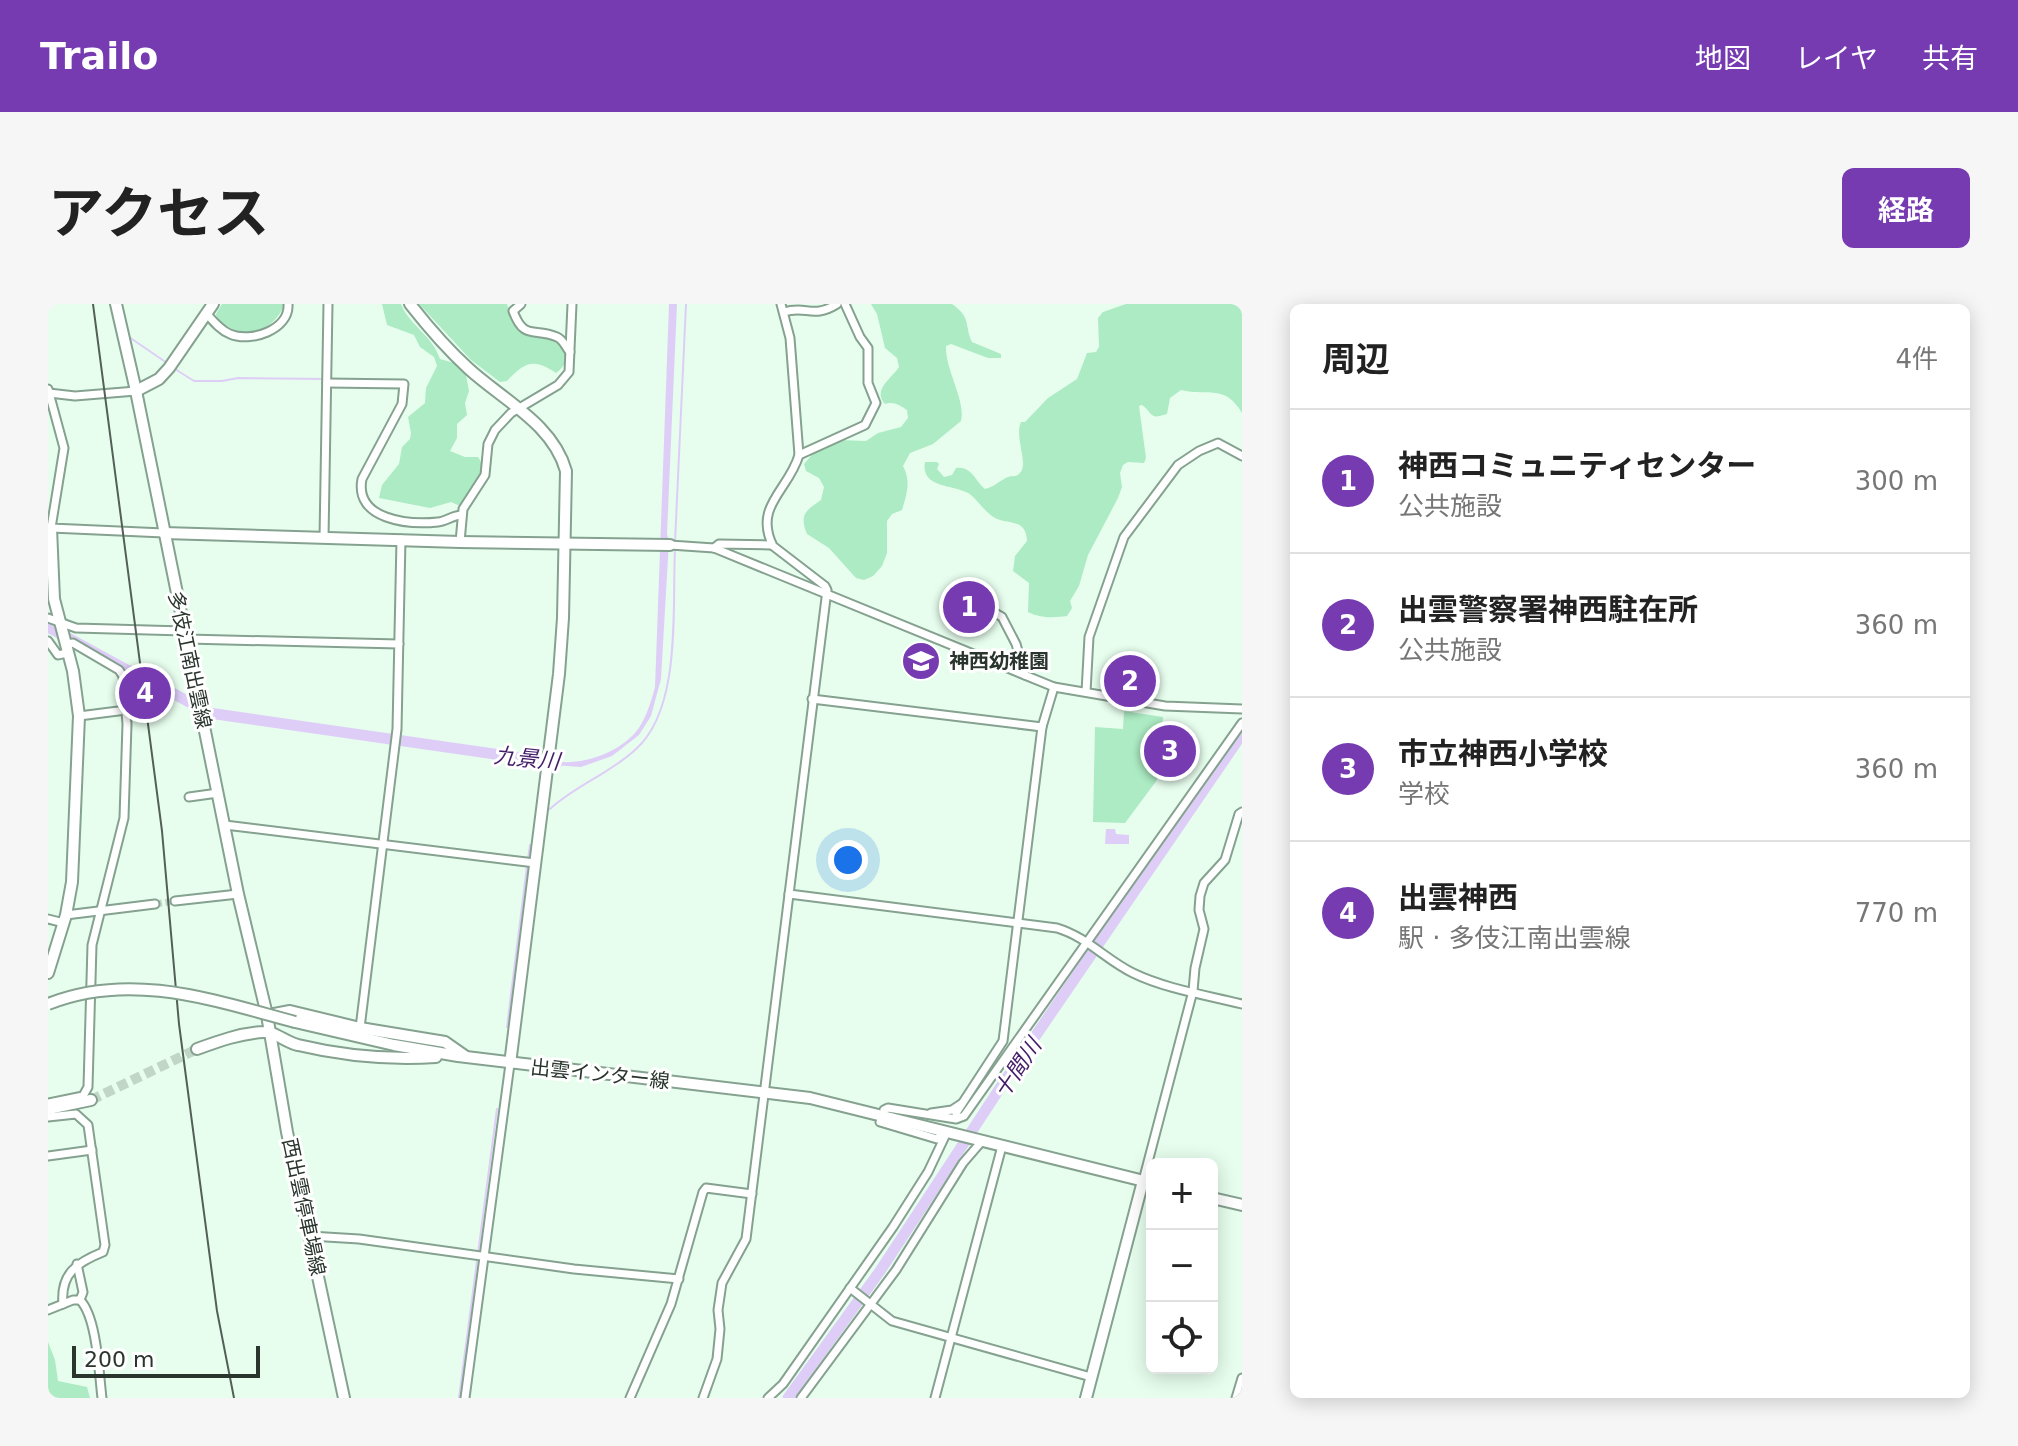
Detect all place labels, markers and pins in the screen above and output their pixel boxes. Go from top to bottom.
pin: 1 [943,577,995,637]
school or university icon: 神西幼稚園 [900,640,942,682]
place label: 神西幼稚園 [949,649,1049,673]
pin: 2 [1104,651,1156,711]
pin: 4 [119,663,171,723]
pin: 3 [1144,721,1196,781]

